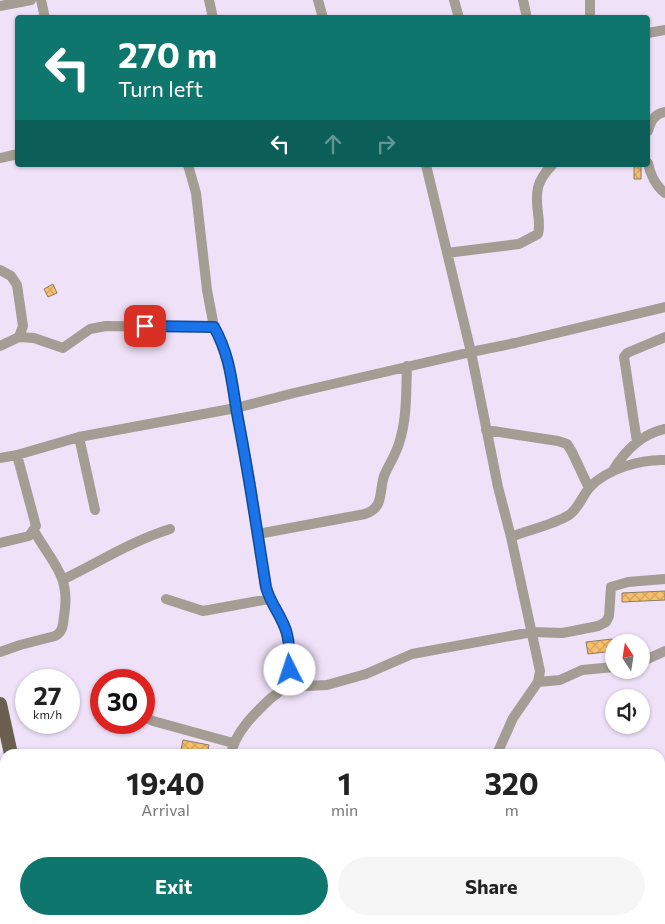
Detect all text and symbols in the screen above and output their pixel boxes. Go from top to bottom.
text: 270 m [118,32,217,75]
icon: left [35,35,100,100]
text: Turn left [118,75,203,102]
icon: left [266,130,294,158]
icon: ahead [319,130,347,158]
icon: right [372,130,400,158]
pin [124,305,166,347]
icon: arrive [131,312,159,340]
north arrow [605,634,650,679]
map controls [605,634,650,734]
position arrow [263,643,315,695]
speed limit sign: 30 [90,669,155,734]
text: 27 [34,680,61,710]
button: sound [605,689,650,734]
text: km/h [33,707,62,721]
text: 19:40 [126,764,205,801]
text: 1 [338,764,351,801]
text: 320 [485,764,539,801]
text: Arrival [141,800,190,819]
text: min [331,800,358,819]
text: m [505,800,519,819]
button: Exit [20,857,328,915]
button: Share [338,857,645,915]

